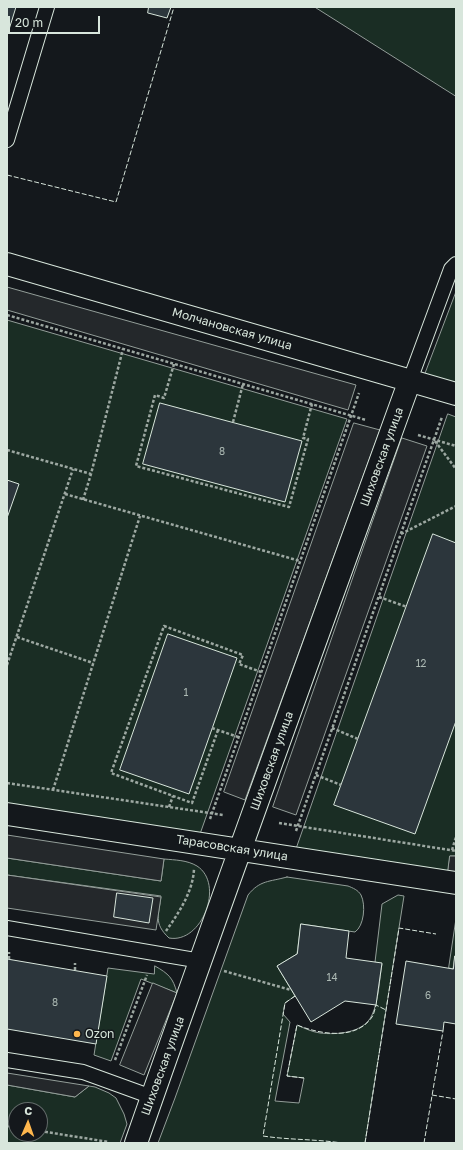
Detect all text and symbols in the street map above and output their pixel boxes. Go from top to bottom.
scale bar [10,8,102,34]
text: 20 m [15,15,43,30]
street label: Молчановская улица [170,305,294,353]
street label: Шиховская улица [357,405,407,509]
house number: 8 [219,446,225,458]
house number: 12 [416,658,426,670]
house number: 1 [184,687,188,699]
street label: Шиховская улица [247,709,297,813]
street label: Тарасовская улица [175,832,289,864]
house number: 14 [327,972,337,984]
house number: 6 [425,990,431,1002]
house number: 8 [52,997,58,1009]
street label: Шиховская улица [138,1014,188,1118]
place label: Ozon [85,1027,114,1041]
marker: Ozon [72,1029,82,1039]
north arrow [8,1102,48,1142]
text: С [24,1104,33,1117]

